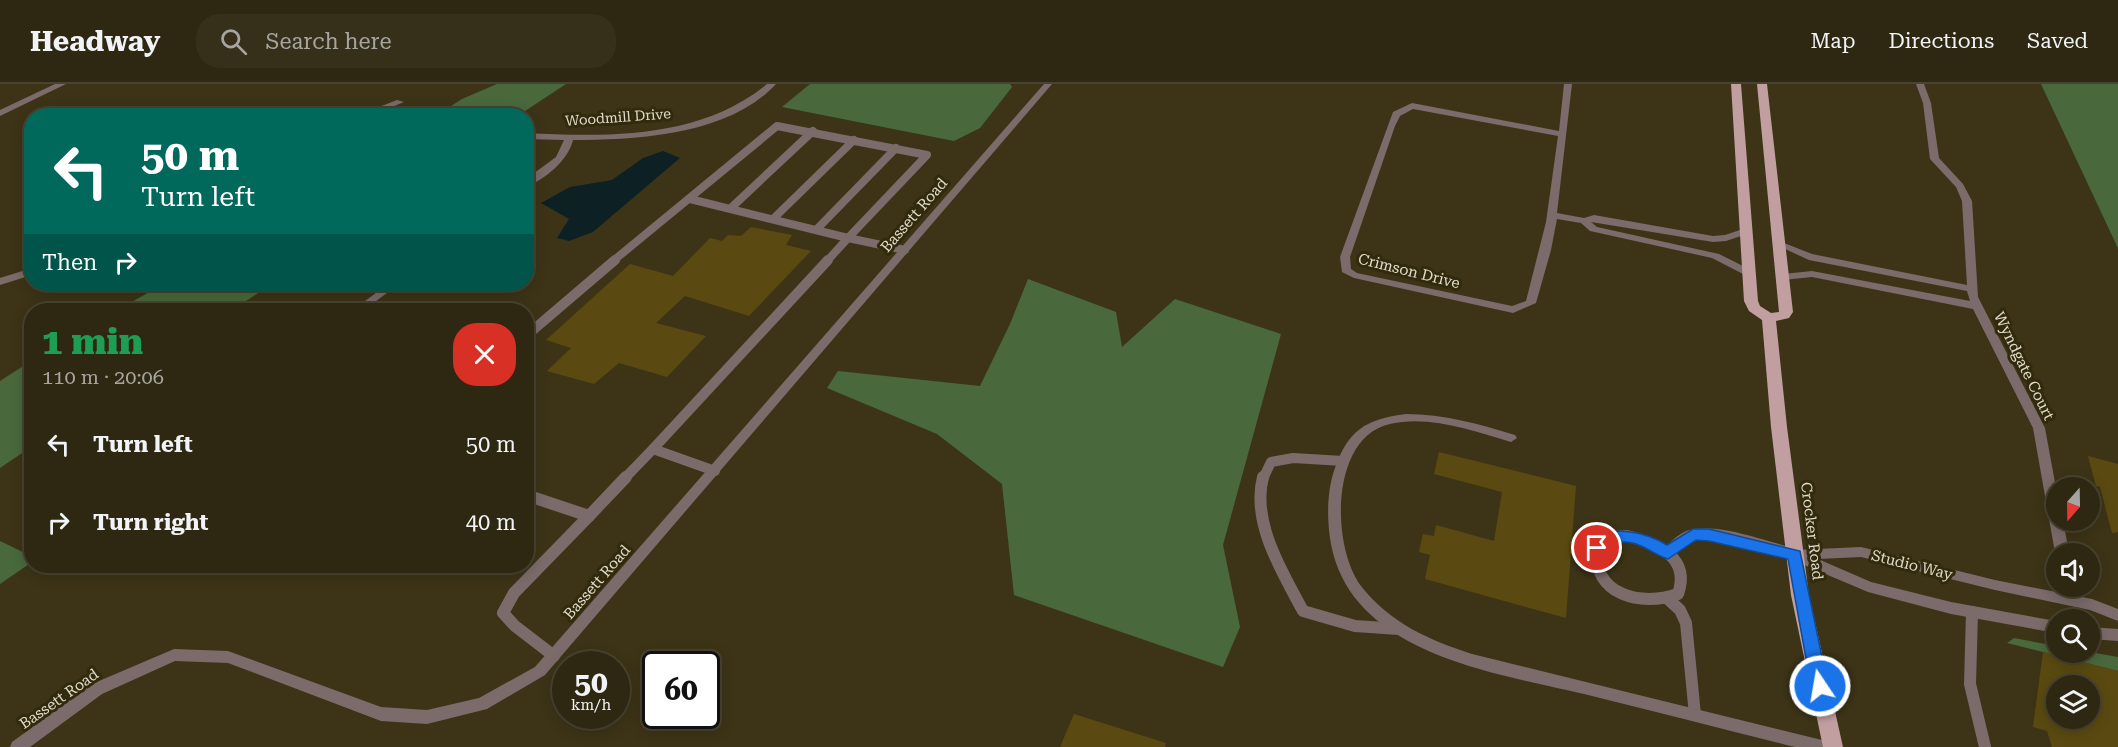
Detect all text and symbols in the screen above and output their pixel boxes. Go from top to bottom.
search box [196,14,616,68]
text: Headway [30,25,160,58]
icon: search [217,25,250,58]
text: Search here [265,29,391,54]
text: Map [1811,29,1855,53]
text: Directions [1888,29,1994,53]
text: Saved [2027,29,2088,53]
street label: Woodmill Drive [565,105,672,129]
text: 50 m [141,131,239,180]
icon: left [42,132,120,210]
street label: Bassett Road [877,174,951,256]
text: Turn left [141,181,255,213]
icon: right [109,246,142,279]
text: Then [42,250,97,275]
street label: Crimson Drive [1356,250,1462,292]
street label: Wyndgate Court [1990,309,2058,423]
text: 1 min [42,321,143,363]
button: close [453,323,516,386]
text: 110 m · 20:06 [42,365,164,389]
icon: left [42,428,75,461]
text: Turn left [93,432,193,457]
text: 50 m [466,432,516,457]
north arrow [2046,477,2100,531]
map controls [2046,477,2100,729]
street label: Crocker Road [1797,481,1827,581]
icon: right [42,506,75,539]
text: Turn right [93,510,208,535]
text: 40 m [466,510,516,535]
pin [1571,522,1622,573]
icon: arrive [1580,531,1613,564]
street label: Bassett Road [560,541,634,623]
button: sound [2046,543,2100,597]
street label: Studio Way [1870,546,1954,584]
button: search [2046,609,2100,663]
speed limit sign: 60 [642,651,720,729]
position arrow [1788,654,1852,718]
street label: Bassett Road [16,665,102,733]
text: 50 [574,665,608,700]
button: layers [2046,675,2100,729]
text: km/h [571,696,611,714]

